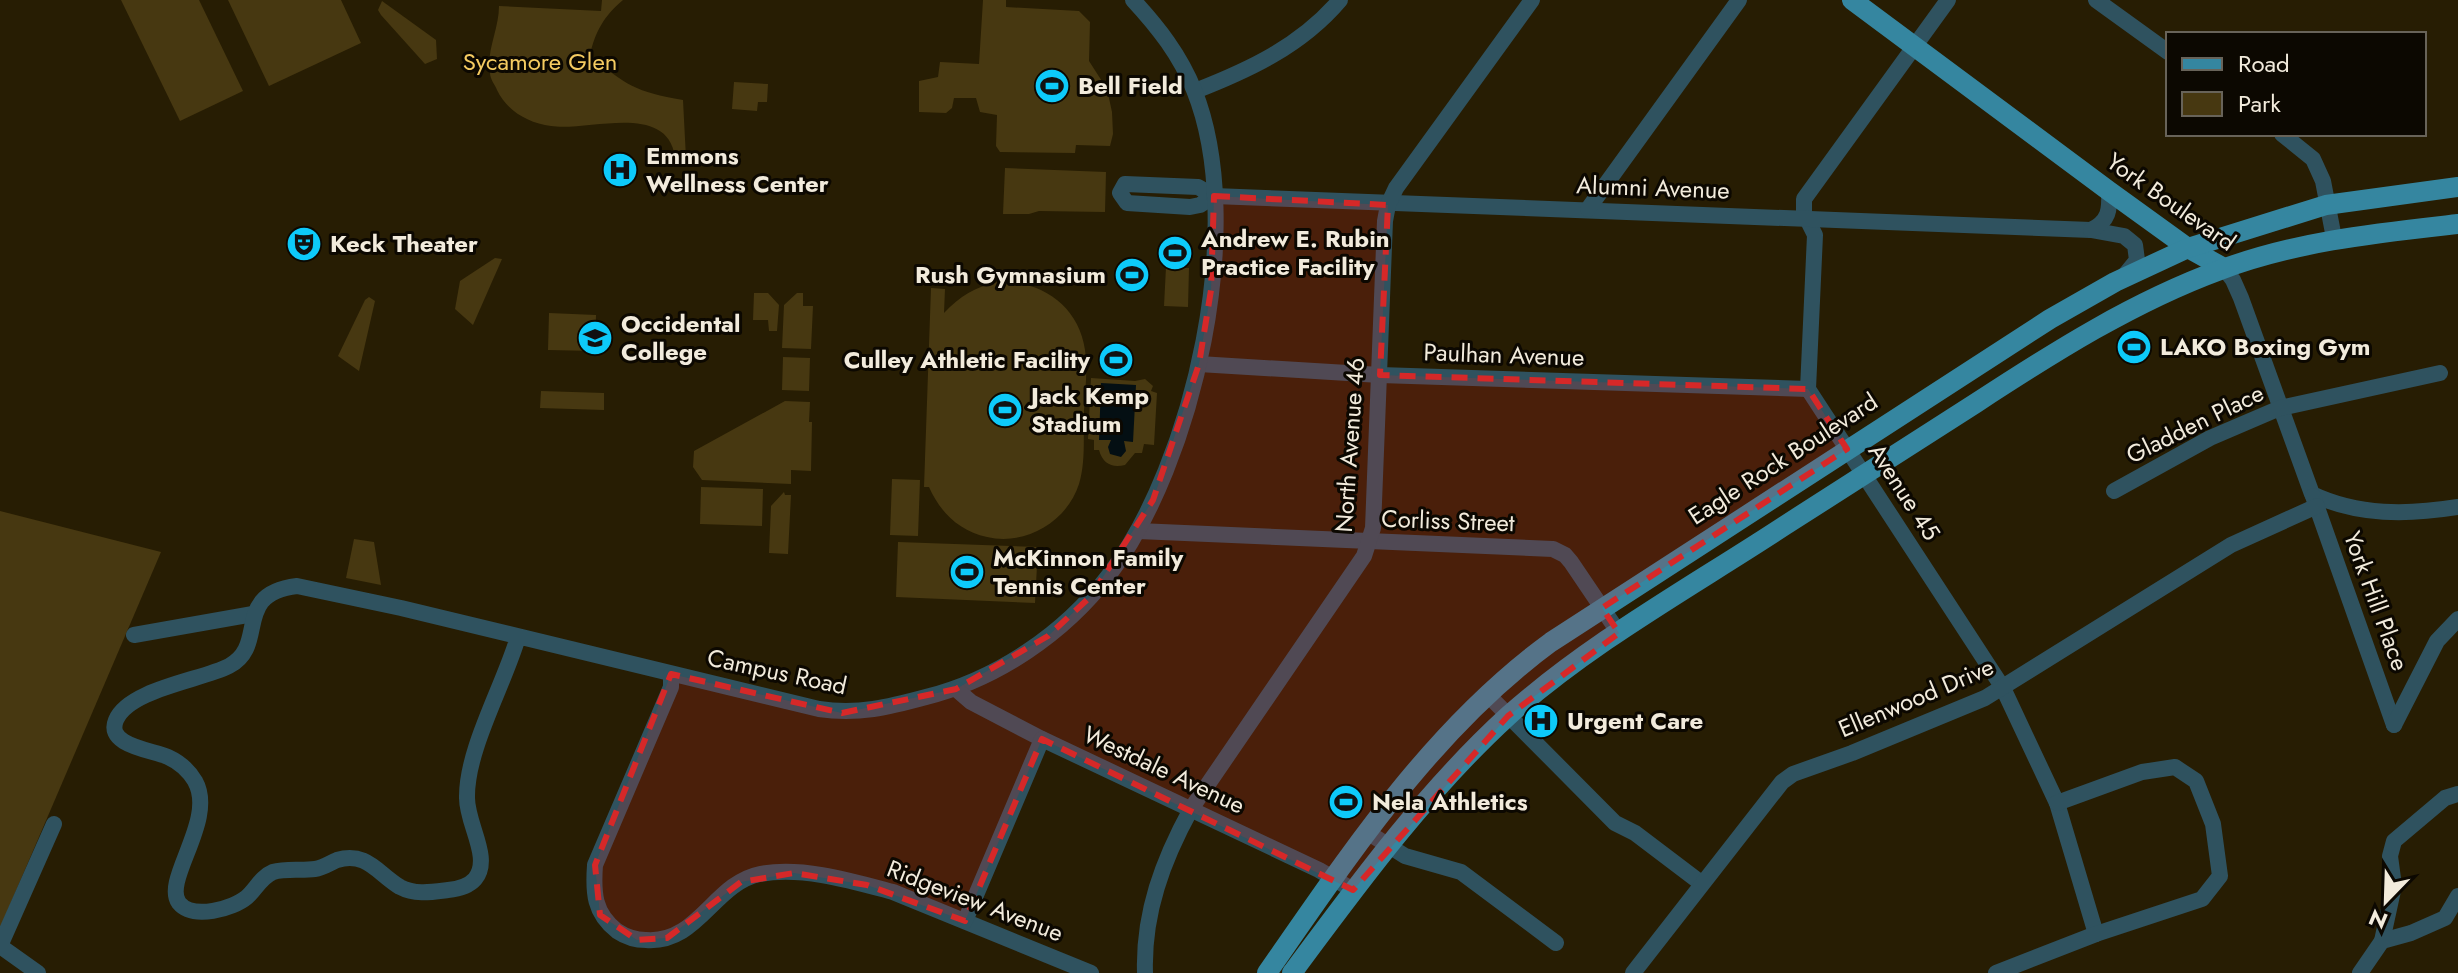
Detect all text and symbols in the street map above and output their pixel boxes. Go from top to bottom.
legend [2166,32,2426,136]
park label: Sycamore Glen [463,44,617,79]
text: Road [2238,46,2290,81]
sports icon: Bell Field [1033,67,1071,105]
place label: Bell Field [1078,68,1183,103]
text: Park [2238,86,2281,121]
place label: Emmons Wellness Center [646,138,829,201]
street label: York Boulevard [2099,144,2243,259]
hospital icon: Emmons Wellness Center [601,151,639,189]
street label: Alumni Avenue [1576,167,1730,208]
place label: Andrew E. Rubin Practice Facility [1200,221,1390,284]
theatre icon: Keck Theater [285,225,323,263]
place label: Keck Theater [330,226,478,261]
sports icon: Andrew E. Rubin Practice Facility [1156,234,1194,272]
sports icon: Rush Gymnasium [1113,256,1151,294]
place label: Rush Gymnasium [915,257,1106,292]
place label: Occidental College [621,306,740,369]
school or university icon: Occidental College [576,319,614,357]
sports icon: LAKO Boxing Gym [2115,328,2153,366]
place label: LAKO Boxing Gym [2160,329,2370,364]
street label: Paulhan Avenue [1423,334,1585,375]
sports icon: Culley Athletic Facility [1097,341,1135,379]
place label: Culley Athletic Facility [844,342,1090,377]
street label: North Avenue 46 [1326,356,1373,534]
street label: Gladden Place [2120,375,2270,472]
place label: Jack Kemp Stadium [1027,378,1149,441]
street label: Eagle Rock Boulevard [1681,384,1884,533]
sports icon: Jack Kemp Stadium [986,391,1024,429]
street label: Avenue 45 [1860,436,1949,547]
street label: Corliss Street [1381,501,1515,540]
street label: York Hill Place [2335,526,2418,675]
place label: McKinnon Family Tennis Center [993,540,1184,603]
sports icon: McKinnon Family Tennis Center [948,553,986,591]
street label: Campus Road [704,640,850,703]
street label: Ellenwood Drive [1833,649,1999,746]
hospital icon: Urgent Care [1522,702,1560,740]
place label: Urgent Care [1567,703,1703,738]
street label: Westdale Avenue [1078,717,1251,822]
sports icon: Nela Athletics [1327,783,1365,821]
place label: Nela Athletics [1372,784,1528,819]
street label: Ridgeview Avenue [882,851,1068,950]
north arrow [2346,861,2426,941]
text: N [2364,901,2392,938]

